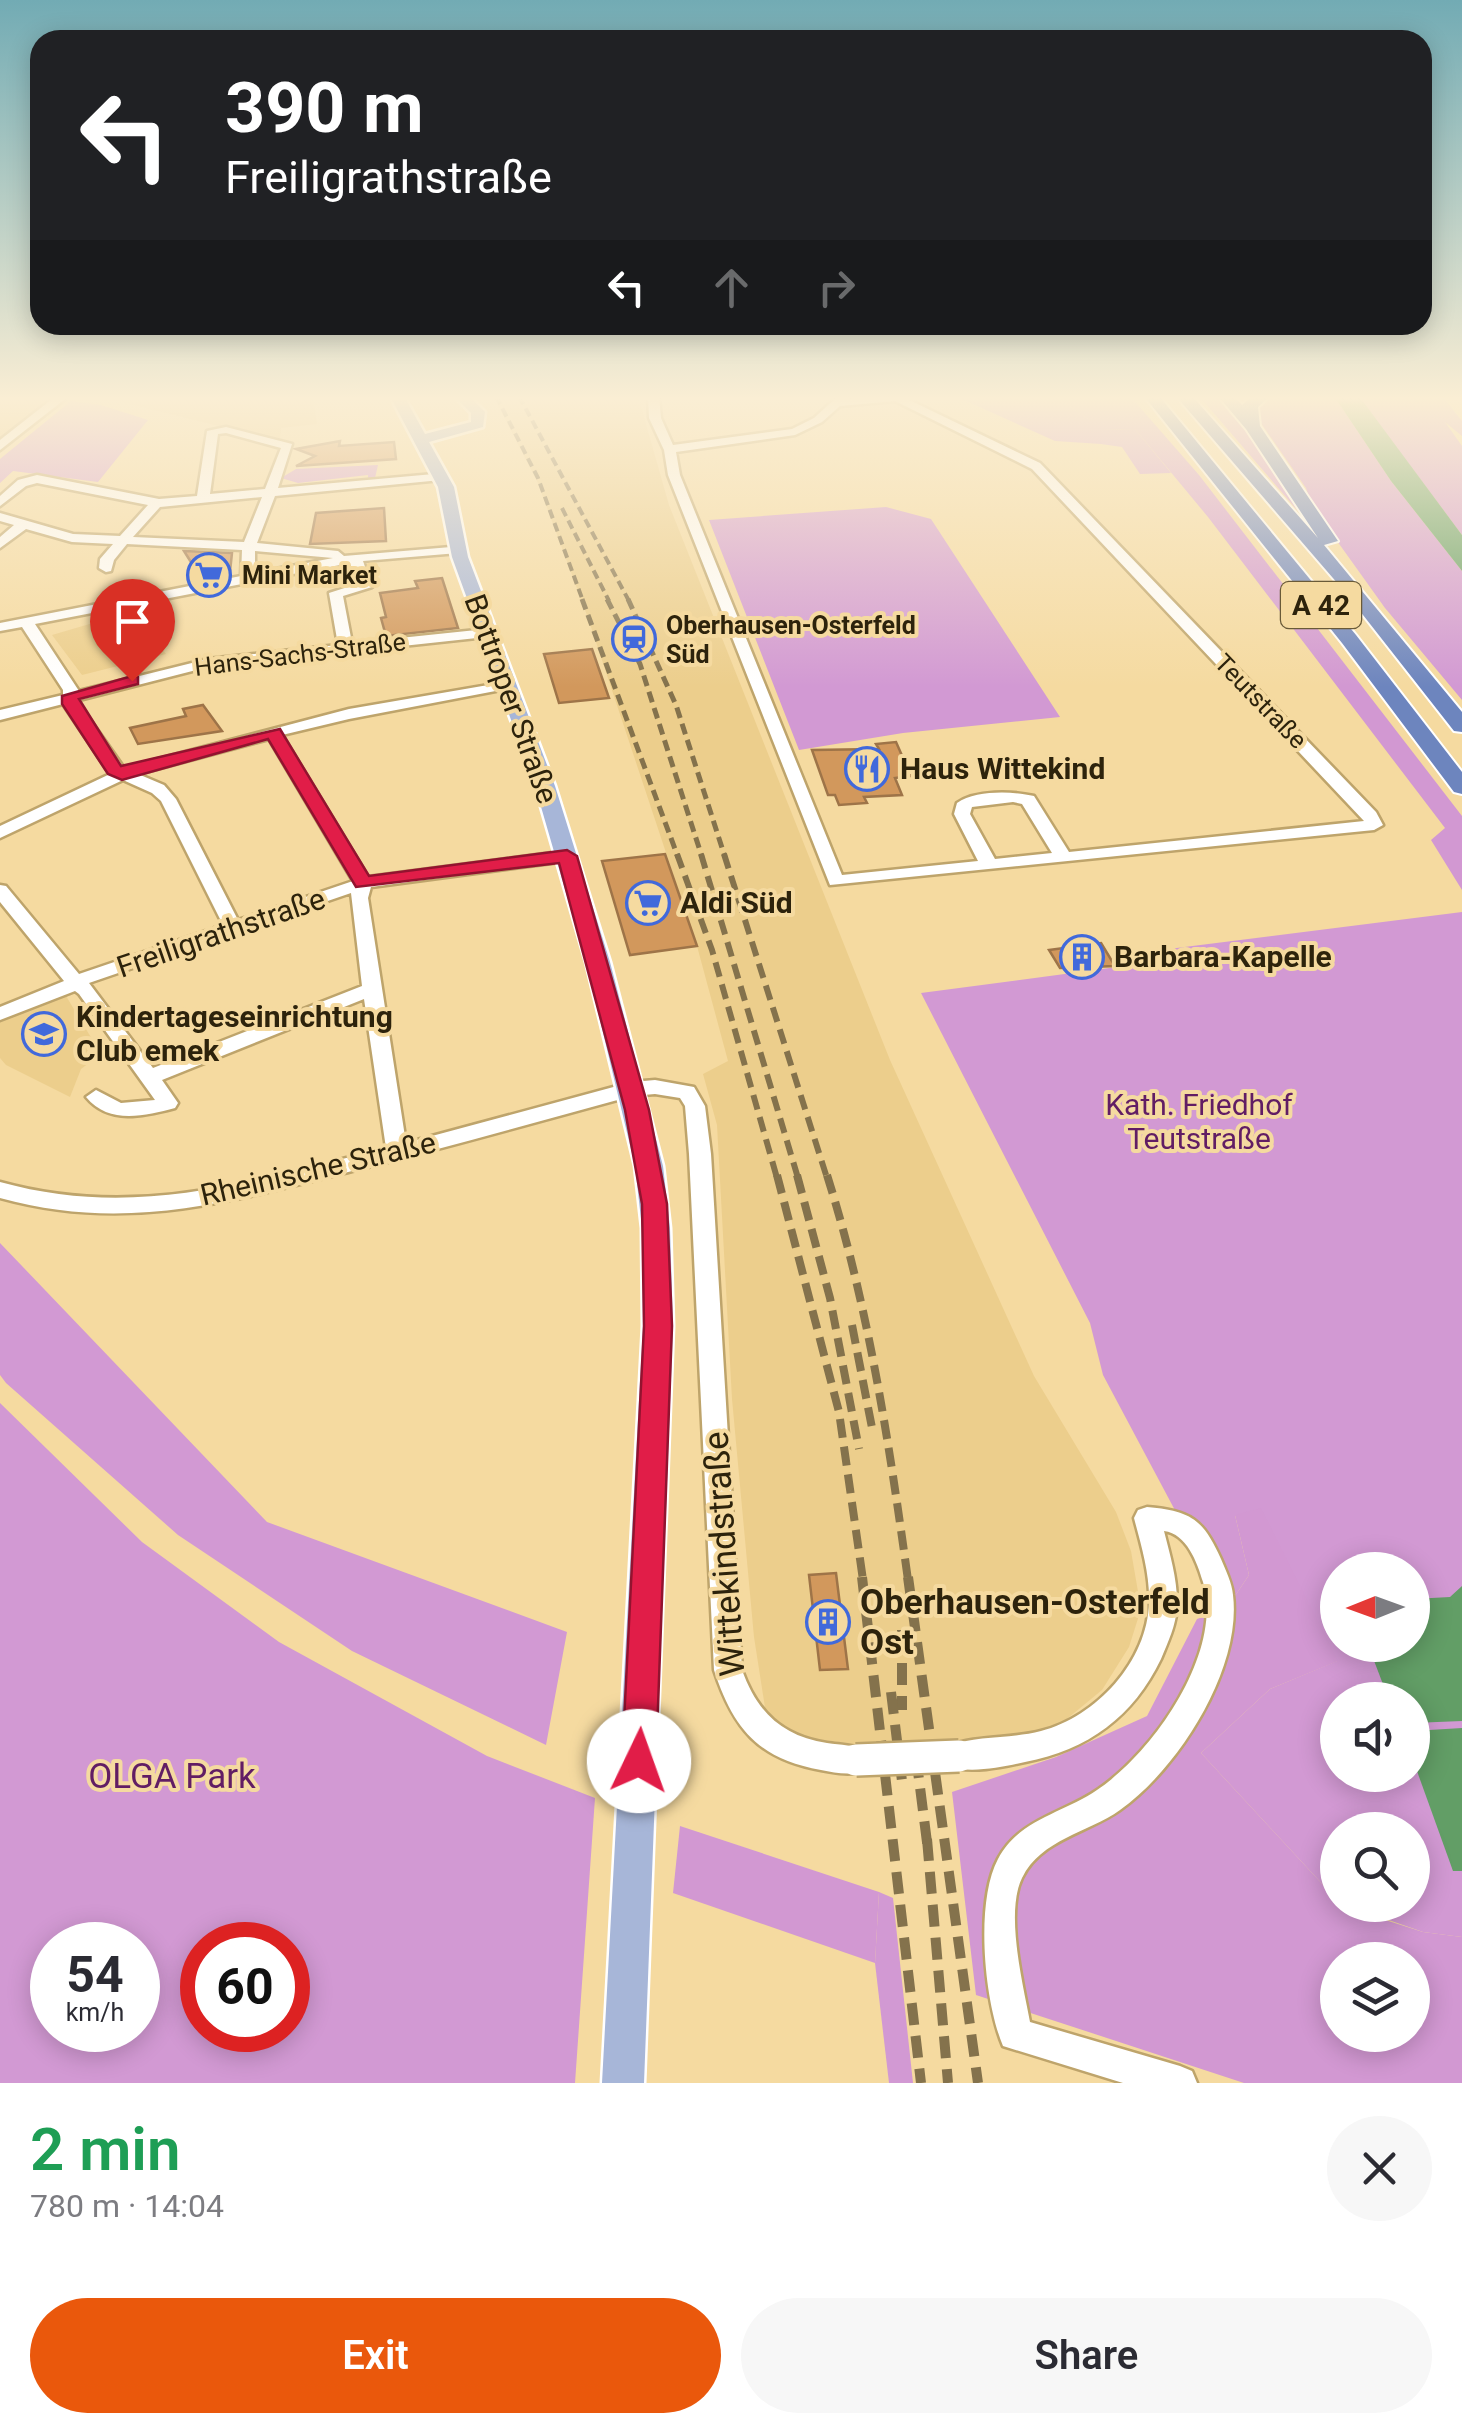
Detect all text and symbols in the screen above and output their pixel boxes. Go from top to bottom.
text: 390 m [225,67,424,149]
icon: left [60,70,190,200]
text: Freiligrathstraße [225,151,552,204]
icon: left [599,260,654,315]
icon: ahead [704,260,759,315]
icon: right [809,260,864,315]
supermarket icon: Mini Market [186,552,232,598]
place label: Mini Market [242,561,377,590]
pin [90,579,175,682]
road number: A 42 [1281,582,1361,628]
street label: Bottroper Straße [457,589,566,808]
icon: arrive [105,594,160,649]
place label: Oberhausen-Osterfeld Süd [666,611,916,669]
station icon: Oberhausen-Osterfeld Süd [611,616,657,662]
street label: Hans-Sachs-Straße [193,627,407,682]
street label: Teutstraße [1209,648,1313,754]
restaurant icon: Haus Wittekind [844,746,890,792]
place label: Haus Wittekind [900,751,1105,786]
supermarket icon: Aldi Süd [625,880,671,926]
street label: Freiligrathstraße [112,881,330,985]
place label: Aldi Süd [680,885,793,920]
building icon: Barbara-Kapelle [1059,934,1105,980]
place label: Barbara-Kapelle [1114,939,1332,974]
place label: Kindertageseinrichtung Club emek [76,999,393,1068]
school or university icon: Kindertageseinrichtung Club emek [21,1011,67,1057]
park label: Kath. Friedhof Teutstraße [1105,1087,1293,1156]
street label: Rheinische Straße [197,1124,439,1213]
street label: Wittekindstraße [695,1430,754,1678]
north arrow [1320,1552,1430,1662]
map controls [1320,1552,1430,2052]
place label: Oberhausen-Osterfeld Ost [860,1582,1210,1663]
building icon: Oberhausen-Osterfeld Ost [805,1599,851,1645]
button: sound [1320,1682,1430,1792]
position arrow [587,1709,691,1813]
park label: OLGA Park [88,1756,256,1797]
button: search [1320,1812,1430,1922]
speed limit sign: 60 [180,1922,310,2052]
button: layers [1320,1942,1430,2052]
text: 54 [66,1946,124,2004]
text: km/h [66,1998,124,2027]
text: 2 min [30,2114,180,2185]
button: close [1327,2116,1432,2221]
text: 780 m · 14:04 [30,2187,224,2225]
button: Exit [30,2298,721,2413]
button: Share [741,2298,1432,2413]

